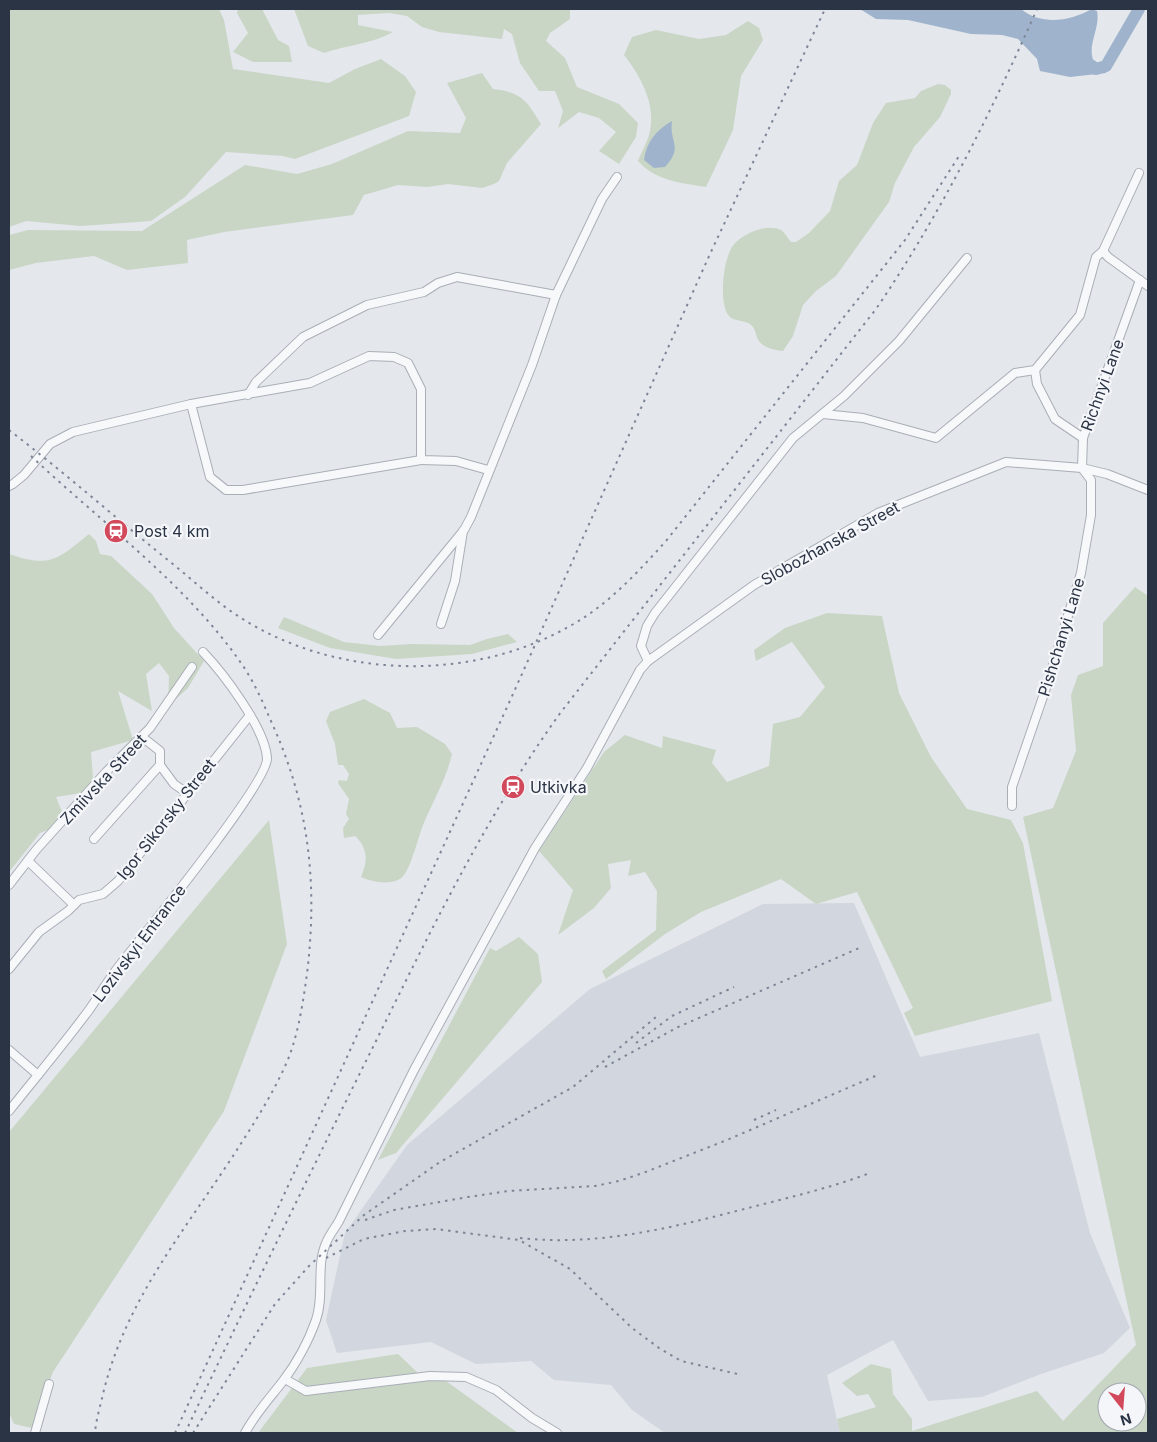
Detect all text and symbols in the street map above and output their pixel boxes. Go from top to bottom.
street label: Richnyi Lane [1076,336,1128,434]
street label: Slobozhanska Street [757,497,903,589]
station icon: Post 4 km [103,518,129,544]
place label: Post 4 km [134,521,210,541]
street label: Pishchanyi Lane [1033,575,1089,699]
street label: Zmiivska Street [56,730,150,828]
street label: Igor Sikorsky Street [112,754,220,884]
station icon: Utkivka [500,774,526,800]
place label: Utkivka [530,777,587,797]
street label: Lozivskyi Entrance [88,880,190,1006]
north arrow [1097,1382,1147,1432]
text: N [1118,1410,1134,1430]

